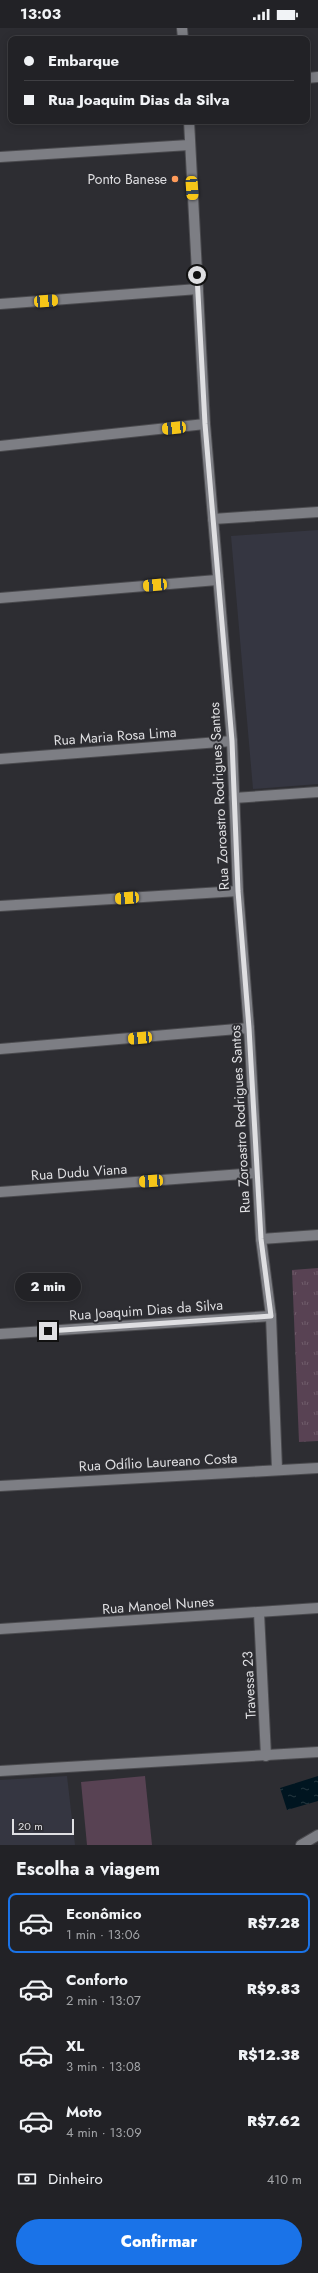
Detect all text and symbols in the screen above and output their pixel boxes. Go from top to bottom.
text: 13:03 [20,3,61,25]
text: Embarque [48,50,119,72]
text: Rua Joaquim Dias da Silva [48,89,230,111]
place label: Ponto Banese [88,169,167,189]
marker: Ponto Banese [170,174,180,184]
car [185,176,199,200]
route start [188,266,206,284]
car [34,294,58,308]
car [161,421,187,435]
car [143,578,167,592]
street label: Rua Zoroastro Rodrigues Santos [204,701,234,890]
street label: Rua Maria Rosa Lima [53,722,177,750]
car [115,891,139,905]
street label: Rua Zoroastro Rodrigues Santos [225,1024,255,1213]
car [128,1031,152,1045]
street label: Rua Dudu Viana [30,1159,128,1185]
car [139,1174,163,1188]
callout: 2 min [15,1273,81,1301]
text: 2 min [31,1277,65,1296]
street label: Rua Joaquim Dias da Silva [68,1295,224,1325]
route end [39,1322,57,1340]
street label: Rua Odílio Laureano Costa [78,1448,238,1476]
street label: Rua Manoel Nunes [101,1591,215,1619]
street label: Travessa 23 [237,1650,261,1719]
scale bar [12,1817,74,1836]
text: 20 m [18,1818,43,1834]
text: Escolha a viagem [16,1856,160,1882]
text: Econômico [66,1903,141,1925]
icon: car [18,1905,54,1941]
text: R$7.28 [248,1912,300,1934]
text: 1 min · 13:06 [66,1925,140,1944]
text: Conforto [66,1969,128,1991]
icon: car [18,1971,54,2007]
text: R$9.83 [247,1978,300,2000]
text: 2 min · 13:07 [66,1991,141,2010]
text: XL [66,2035,84,2057]
icon: car [18,2037,54,2073]
text: R$12.38 [238,2044,300,2066]
text: 3 min · 13:08 [66,2057,141,2076]
text: Moto [66,2101,102,2123]
icon: car [18,2103,54,2139]
text: R$7.62 [247,2110,300,2132]
text: 4 min · 13:09 [66,2123,142,2142]
icon: cash [16,2168,38,2190]
text: Dinheiro [48,2168,103,2190]
text: 410 m [267,2170,302,2189]
button: Confirmar [16,2219,302,2265]

